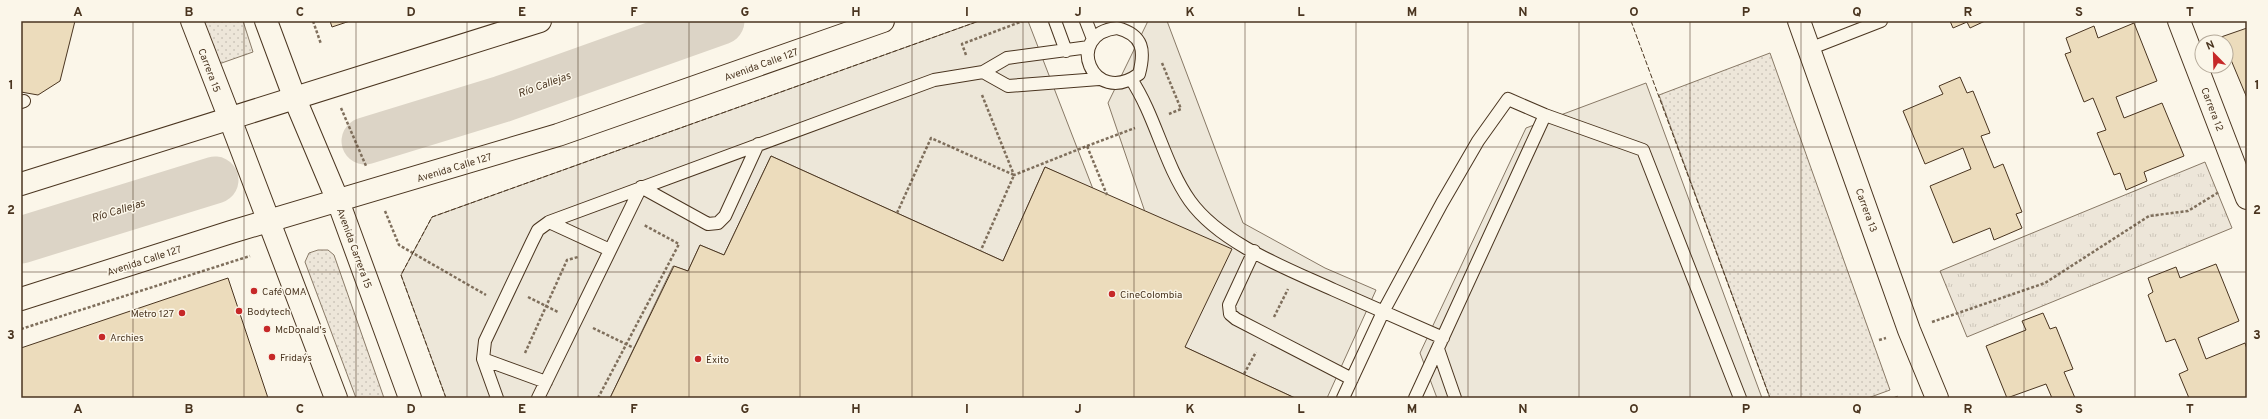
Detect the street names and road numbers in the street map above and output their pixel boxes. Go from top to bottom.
street label: Avenida Calle 127 [723,46,800,85]
street label: Carrera 15 [194,47,223,94]
street label: Carrera 12 [2197,86,2226,133]
street label: Avenida Calle 127 [415,151,494,186]
street label: Carrera 13 [1852,187,1880,234]
street label: Avenida Carrera 15 [333,207,374,290]
street label: Avenida Calle 127 [105,243,184,280]

